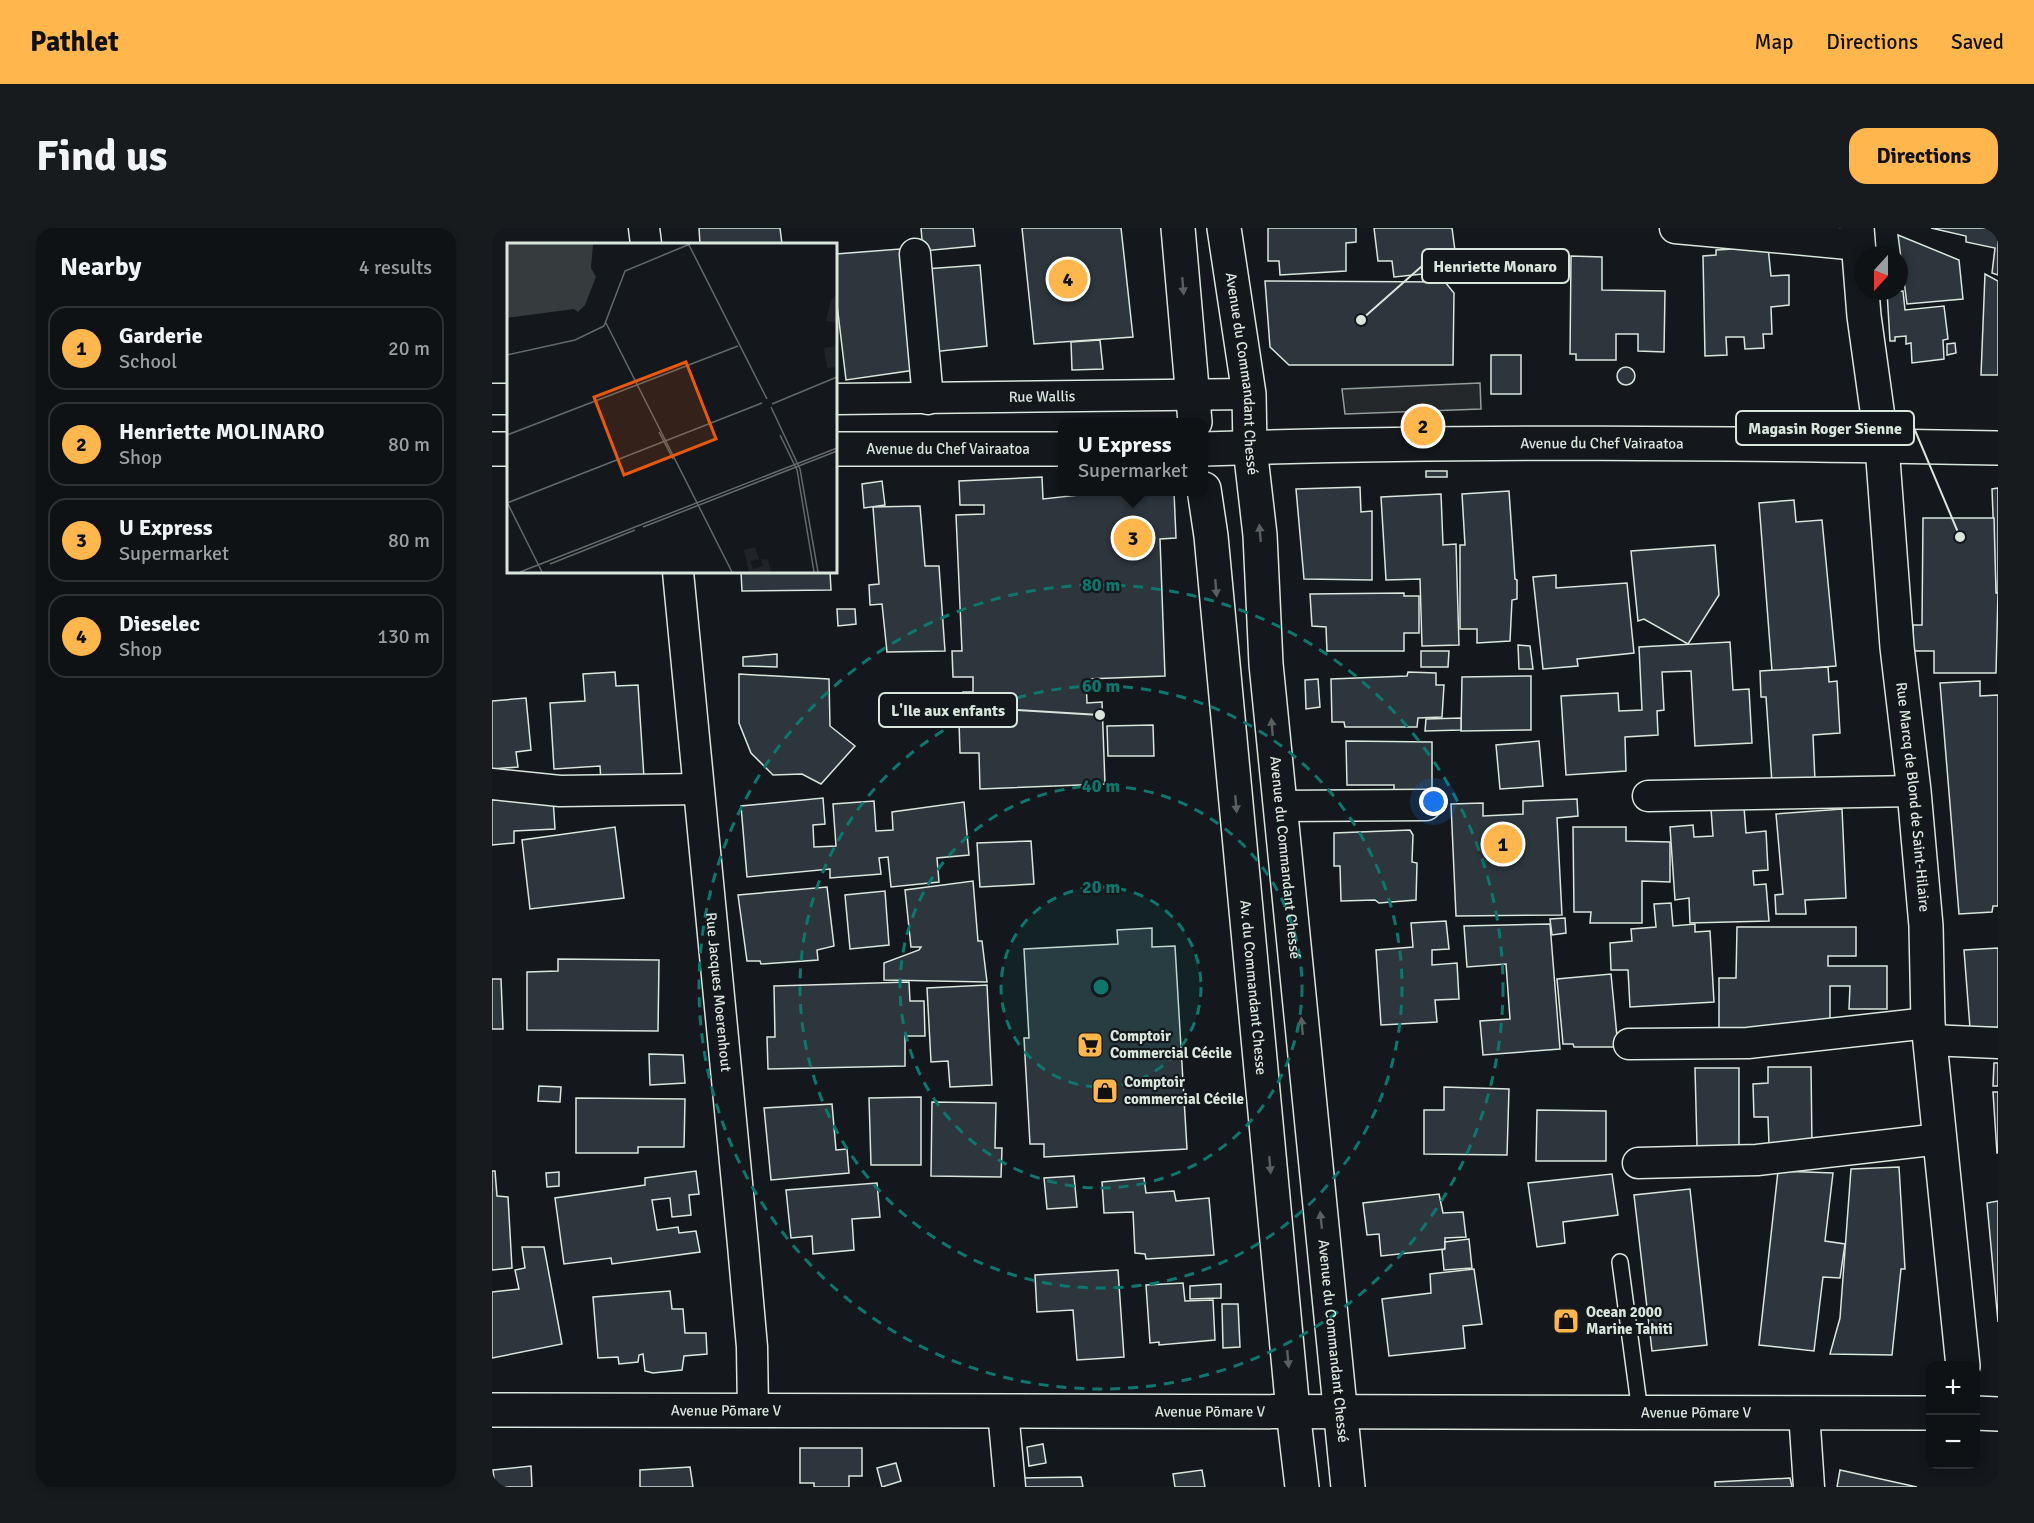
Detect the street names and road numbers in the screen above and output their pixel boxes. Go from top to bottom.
street label: Avenue du Commandant Chessé [1222,271,1262,476]
street label: Rue Wallis [1009,387,1076,406]
street label: Avenue du Chef Vairaatoa [1520,434,1684,453]
street label: Avenue du Chef Vairaatoa [866,440,1030,458]
street label: Rue Marcq de Blond de Saint-Hilaire [1892,681,1934,913]
street label: Avenue du Commandant Chessé [1266,755,1304,960]
street label: Av. du Commandant Chesse [1236,899,1270,1076]
street label: Rue Jacques Moerenhout [702,912,735,1073]
street label: Avenue du Commandant Chessé [1314,1239,1353,1443]
street label: Avenue Pōmare V [671,1401,782,1420]
street label: Avenue Pōmare V [1155,1402,1266,1421]
street label: Avenue Pōmare V [1641,1403,1752,1422]

